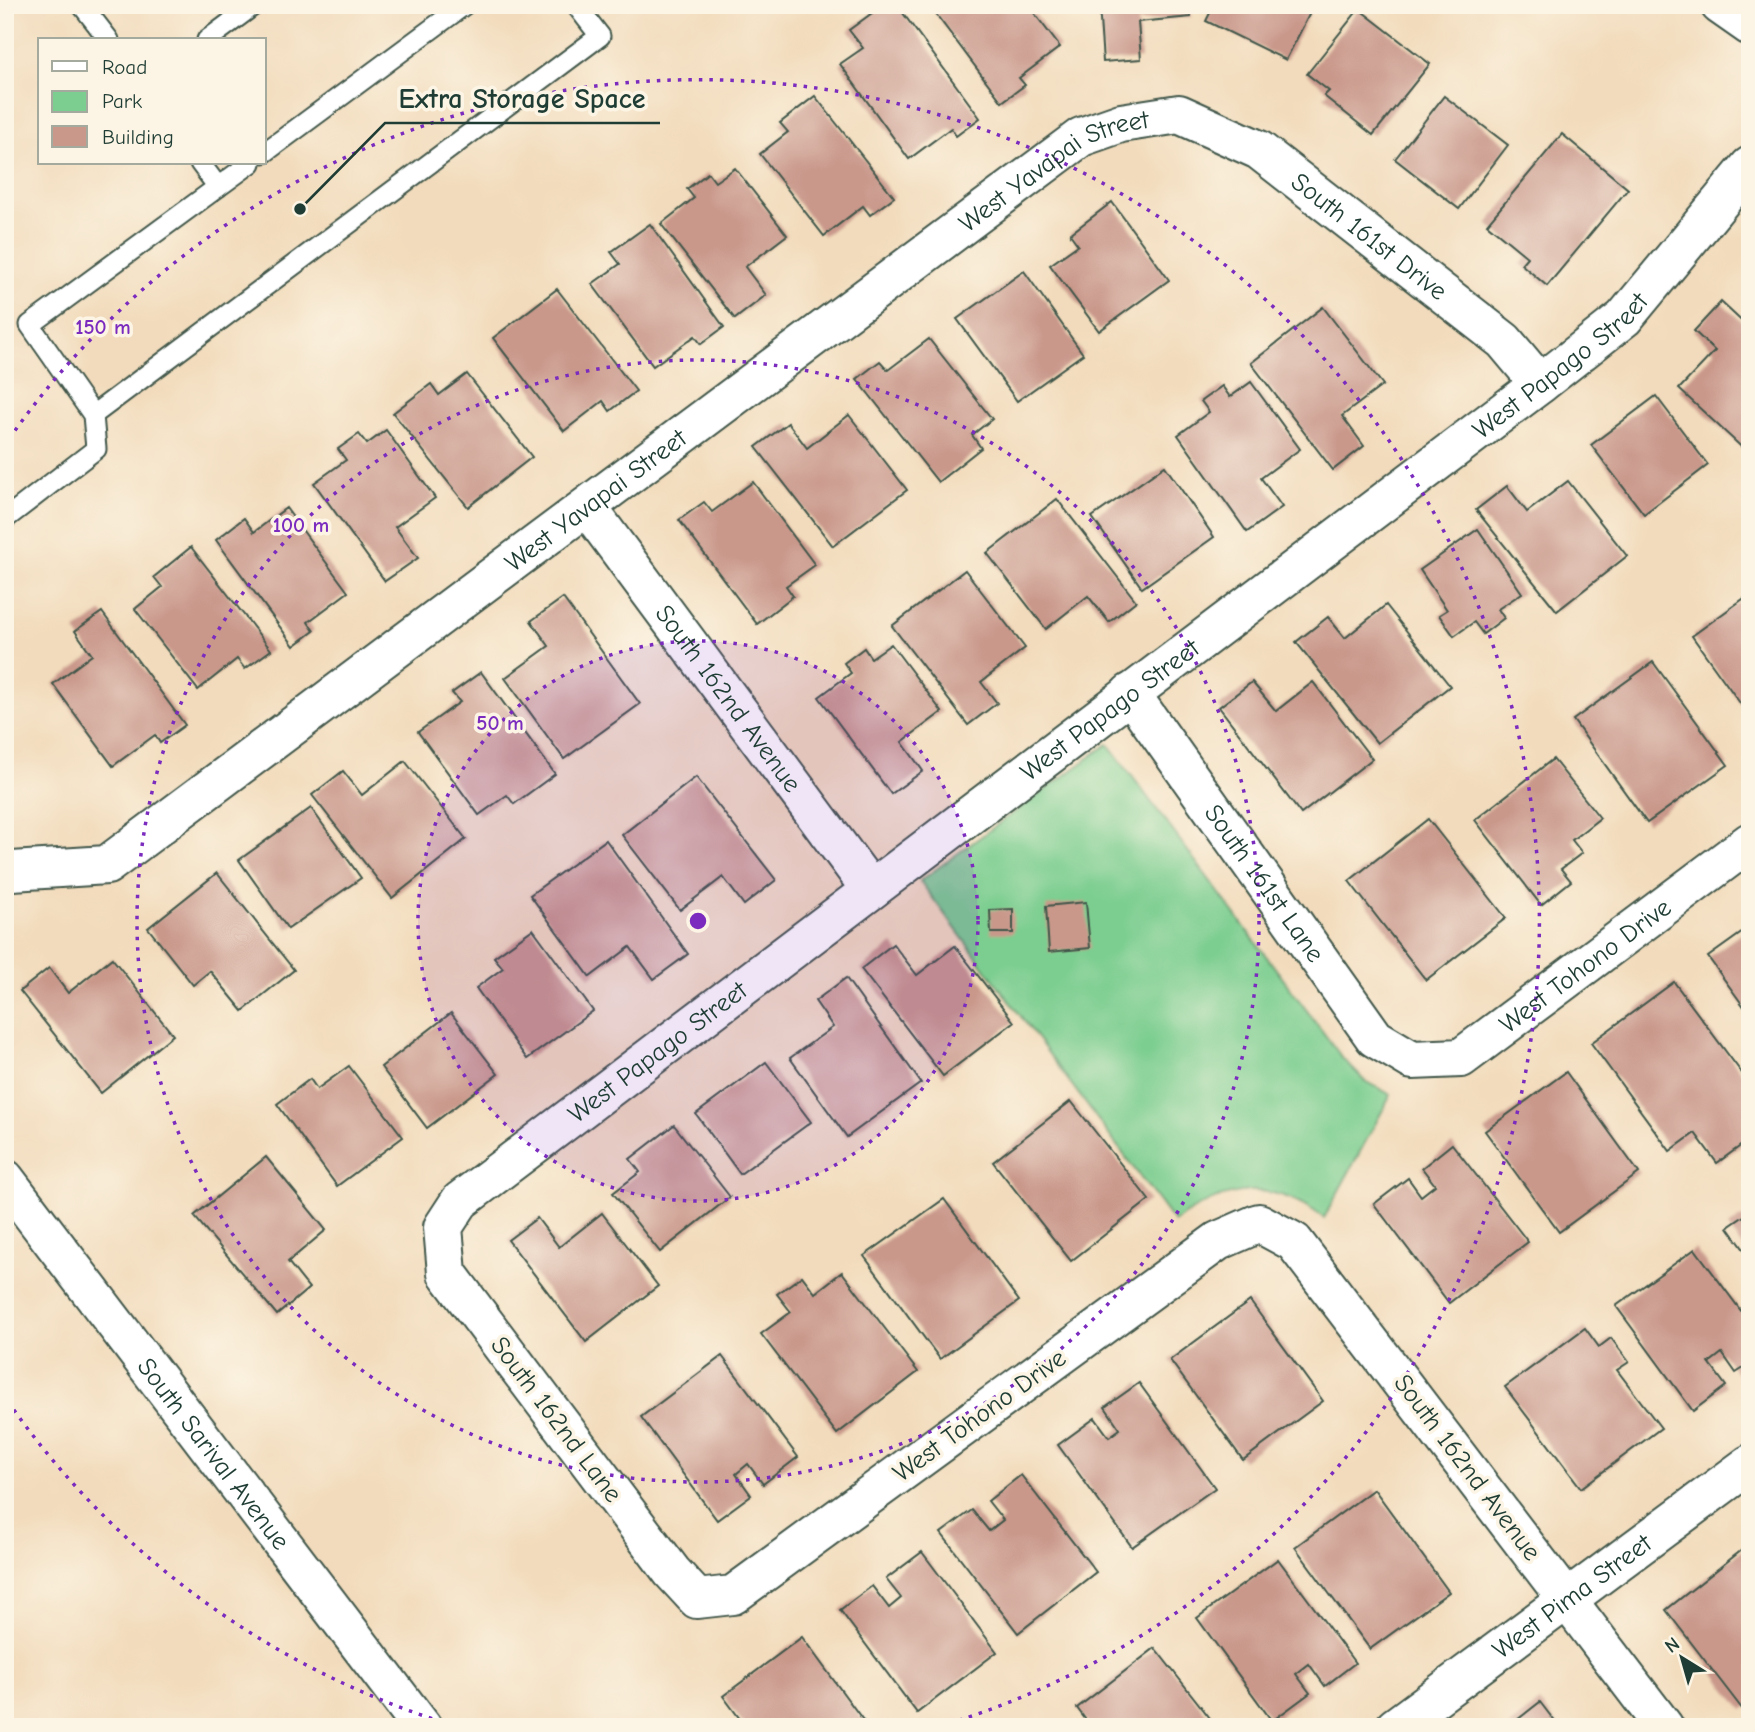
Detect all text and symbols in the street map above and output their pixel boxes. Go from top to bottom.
legend [38,38,266,164]
text: Road [102,55,147,79]
callout: Extra Storage Space [385,74,660,123]
text: Extra Storage Space [398,83,646,115]
text: Park [102,89,142,113]
street label: West Yavapai Street [954,105,1153,239]
text: Building [102,125,174,149]
street label: South 161st Drive [1285,167,1453,307]
street label: West Papago Street [1467,286,1656,446]
text: 150 m [75,315,131,339]
street label: West Yavapai Street [499,422,694,578]
text: 100 m [273,513,329,537]
street label: South 162nd Avenue [649,599,807,798]
street label: West Papago Street [1015,632,1207,788]
text: 50 m [476,711,524,735]
street label: South 161st Lane [1198,799,1330,968]
street label: West Tohono Drive [1494,892,1677,1040]
centre of rings [686,909,710,933]
street label: West Papago Street [563,974,754,1130]
street label: South 162nd Lane [484,1331,628,1508]
street label: West Tohono Drive [887,1343,1072,1489]
street label: South Sarival Avenue [131,1352,296,1556]
street label: South 162nd Avenue [1387,1369,1547,1567]
street label: West Pima Street [1487,1527,1659,1665]
north arrow [1646,1624,1716,1694]
text: N [1661,1633,1684,1658]

